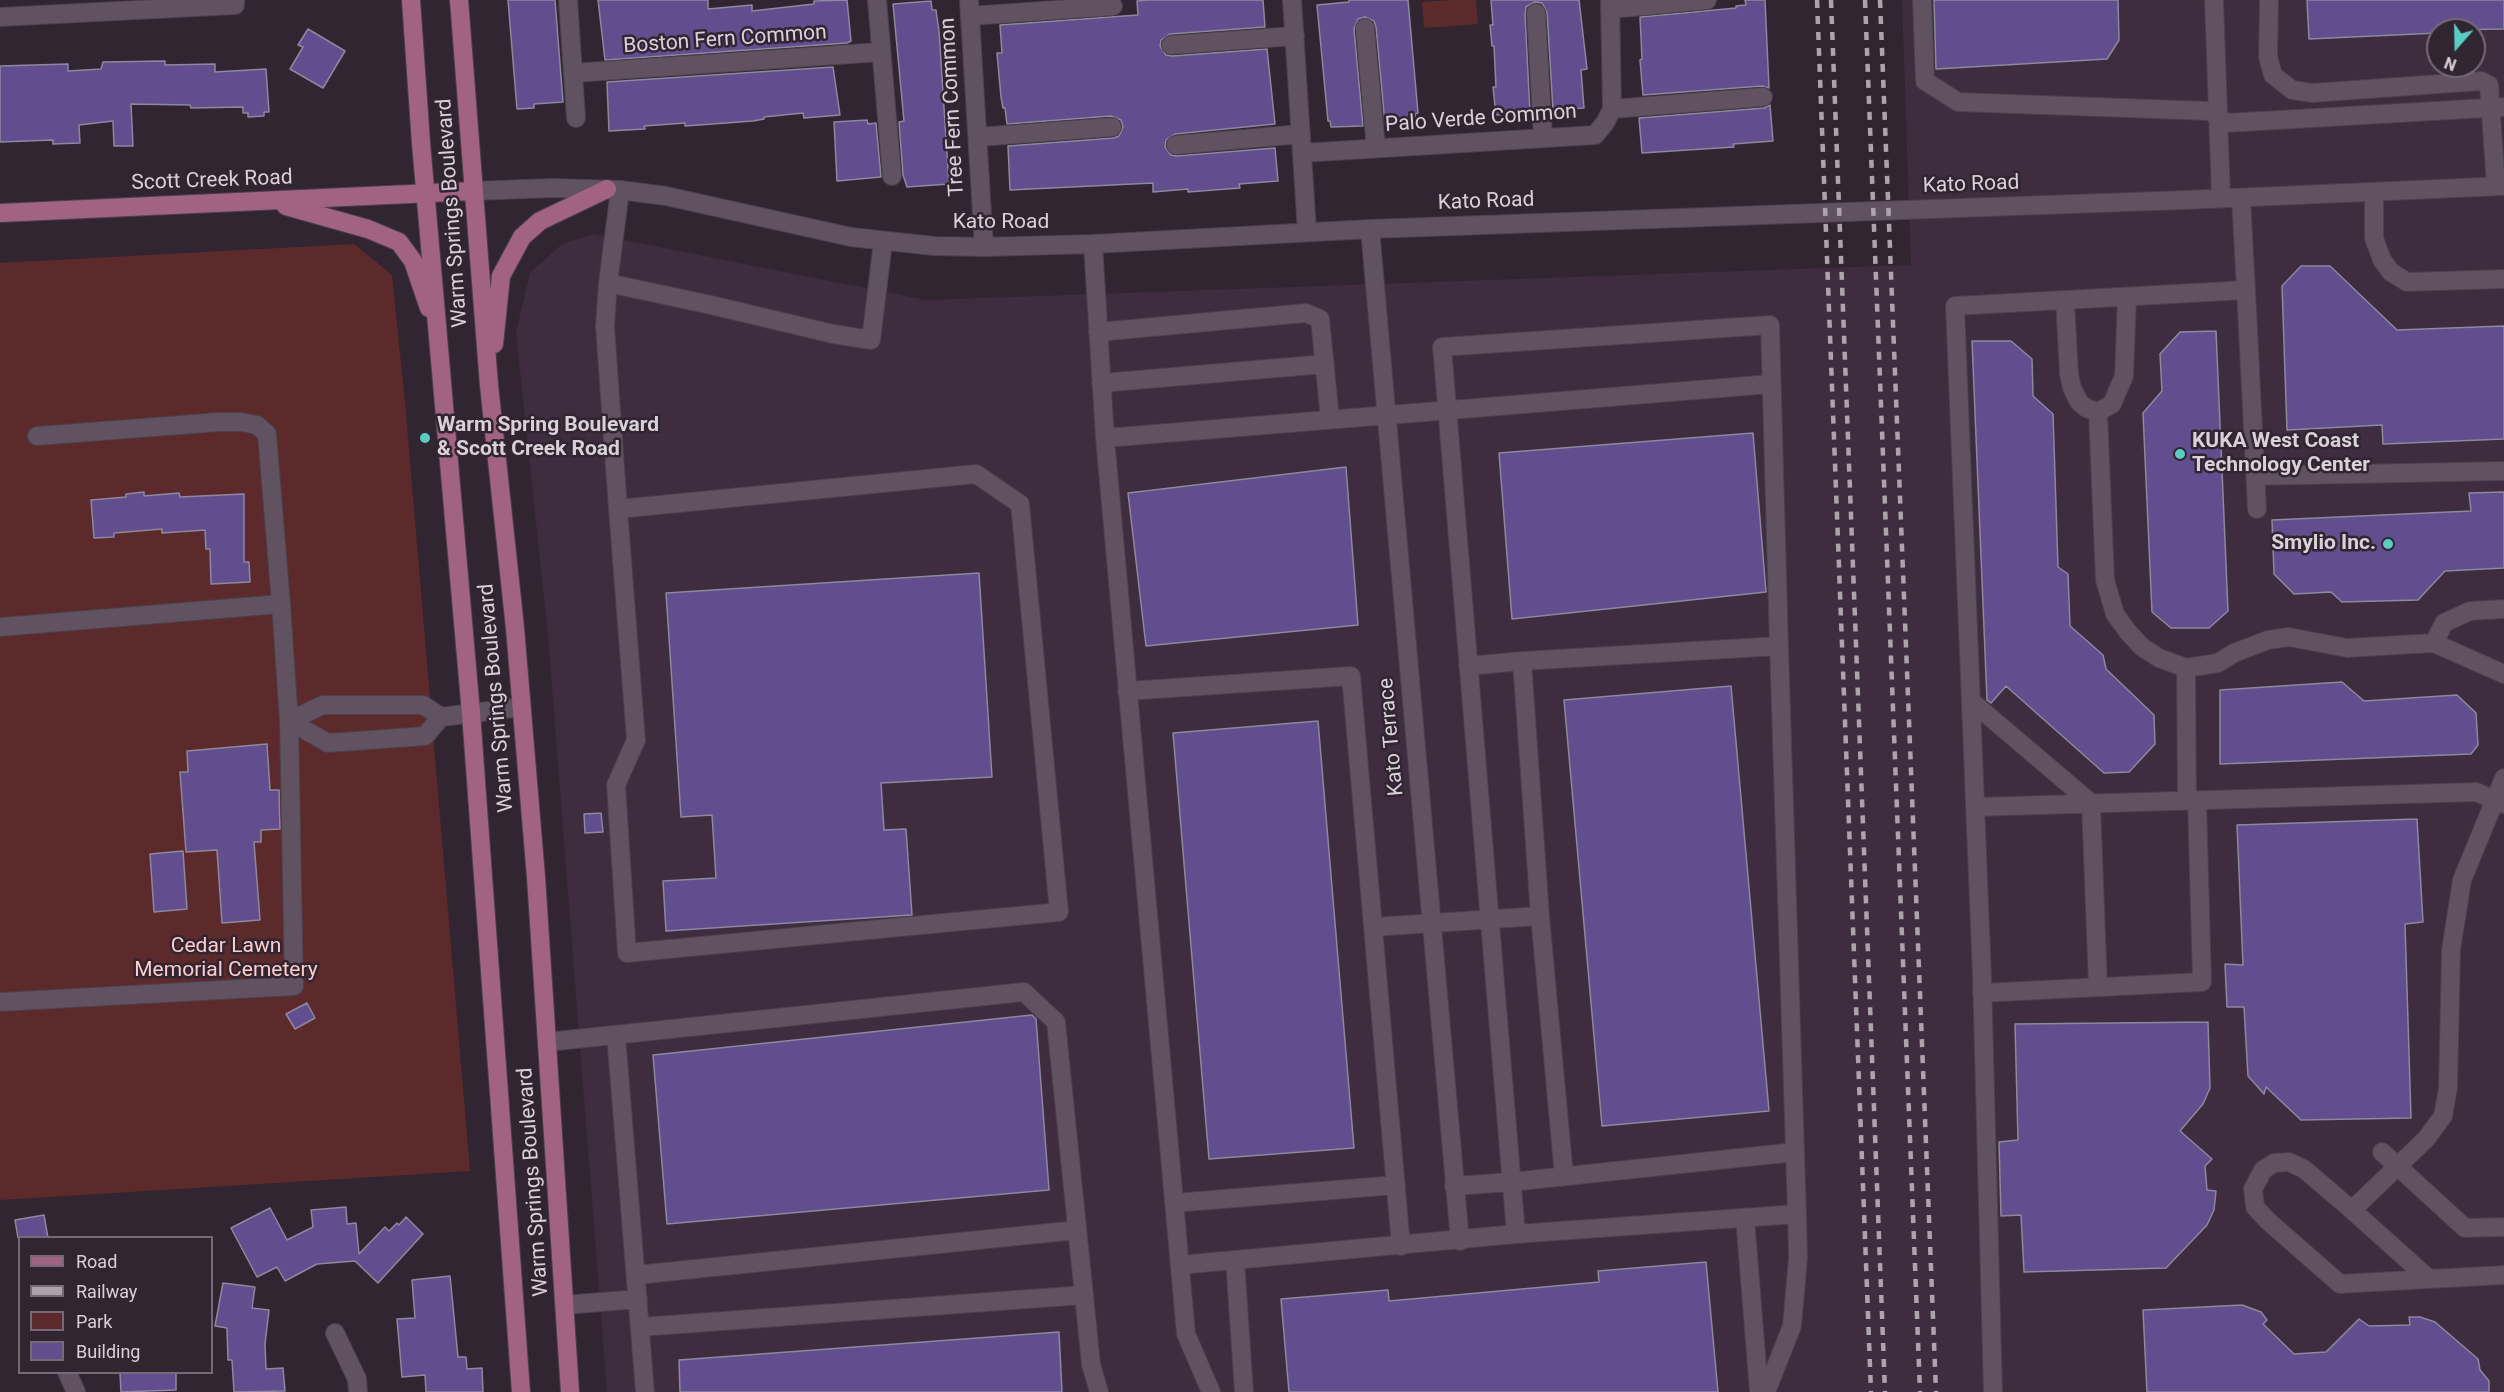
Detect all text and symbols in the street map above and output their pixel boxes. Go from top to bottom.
street label: Tree Fern Common [936,17,970,197]
north arrow [2426,18,2486,78]
street label: Boston Fern Common [622,20,828,60]
text: N [2442,53,2459,74]
street label: Warm Springs Boulevard [432,98,474,328]
street label: Palo Verde Common [1384,100,1578,138]
street label: Scott Creek Road [131,166,293,196]
street label: Kato Road [1922,171,2020,199]
street label: Kato Road [1437,188,1535,216]
street label: Kato Road [953,210,1049,236]
place label: Warm Spring Boulevard & Scott Creek Road [437,413,659,463]
place label: KUKA West Coast Technology Center [2192,429,2370,479]
marker: Warm Spring Boulevard & Scott Creek Road [418,431,432,445]
marker: KUKA West Coast Technology Center [2173,447,2187,461]
place label: Smylio Inc. [2271,531,2376,557]
marker: Smylio Inc. [2381,537,2395,551]
street label: Warm Springs Boulevard [474,583,520,813]
street label: Kato Terrace [1374,677,1410,797]
park label: Cedar Lawn Memorial Cemetery [134,934,318,984]
street label: Warm Springs Boulevard [513,1067,555,1297]
legend [18,1236,213,1374]
text: Road [76,1251,117,1272]
text: Railway [76,1281,137,1302]
text: Park [76,1311,112,1332]
text: Building [76,1341,140,1362]

